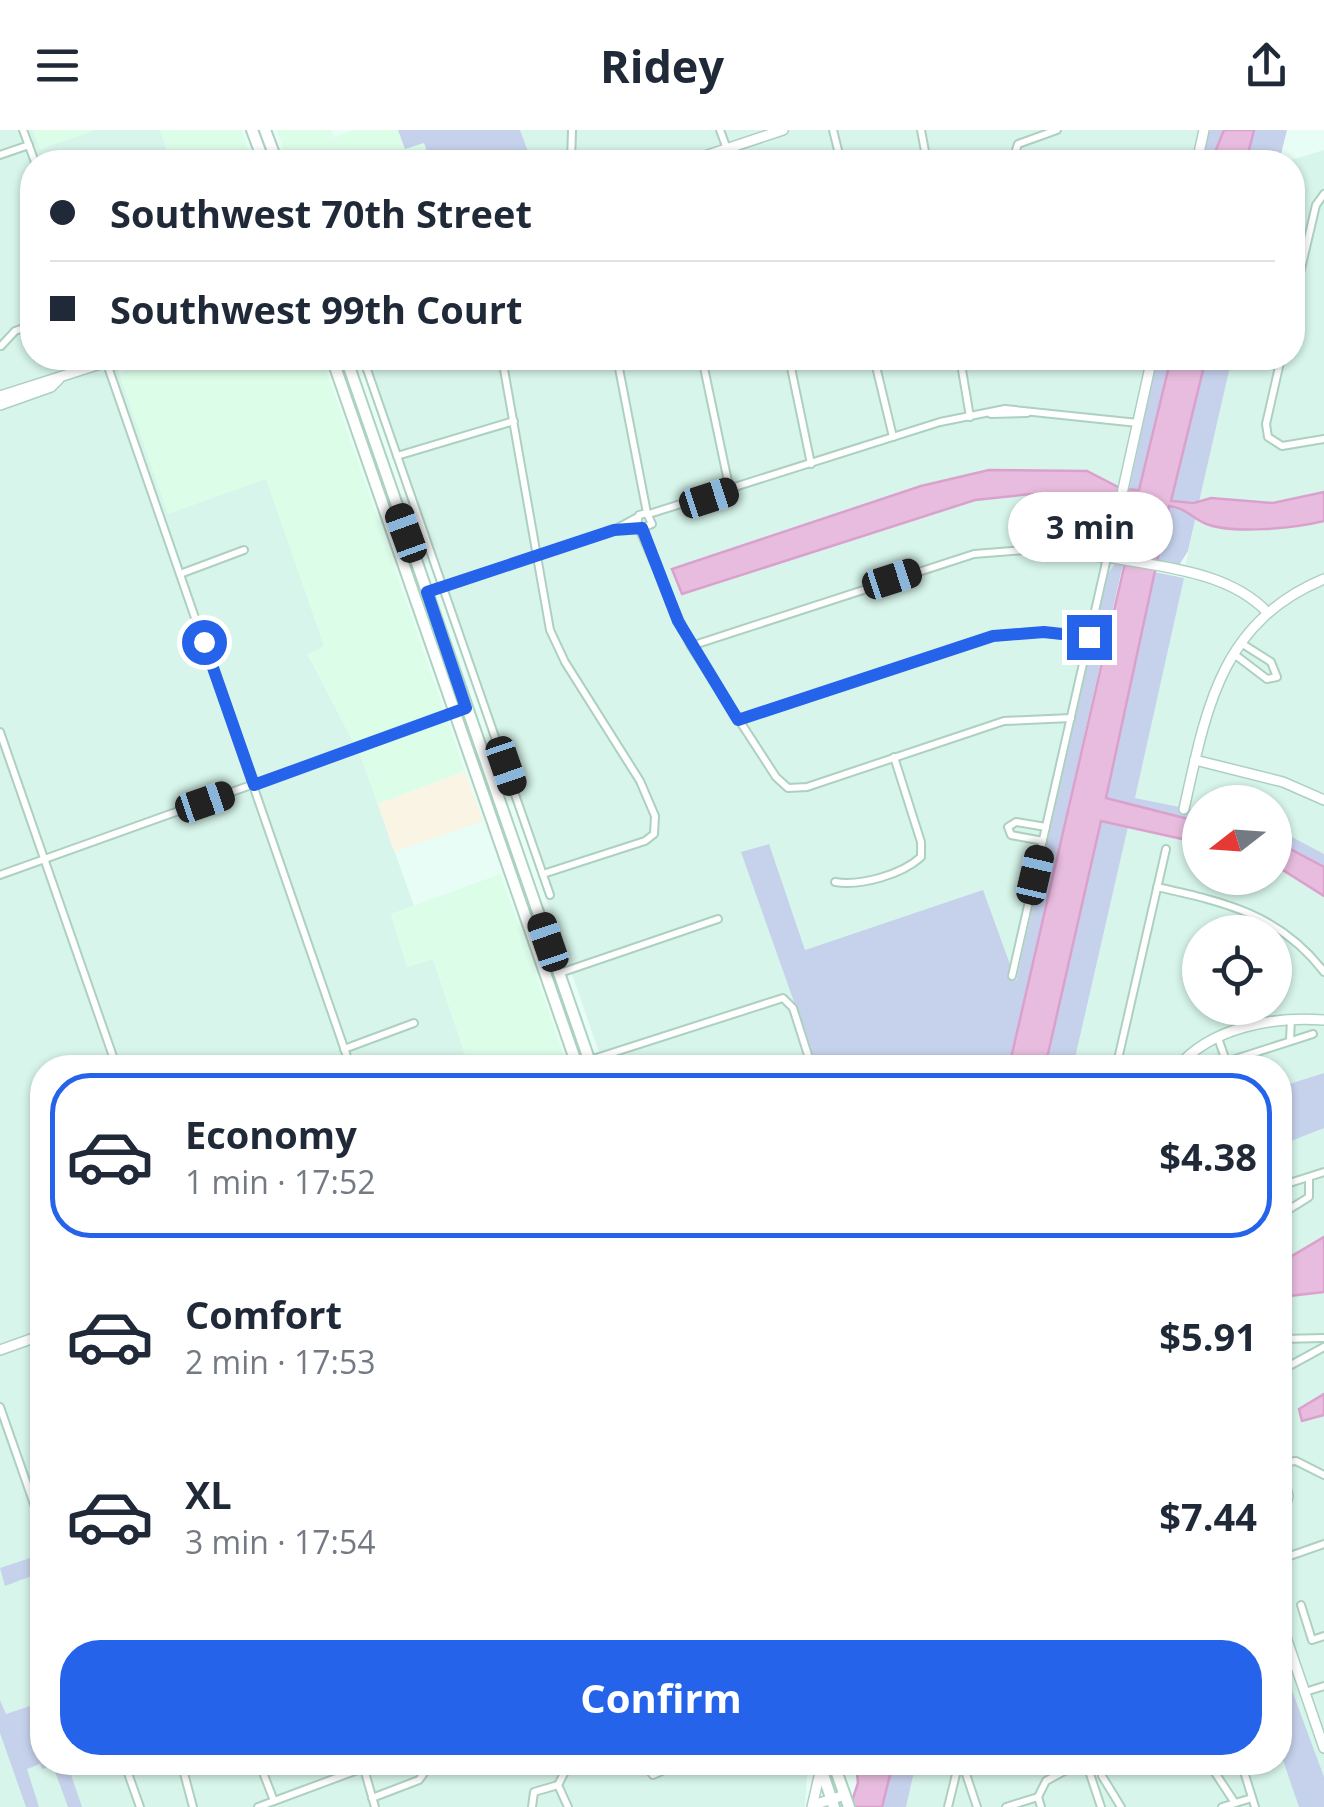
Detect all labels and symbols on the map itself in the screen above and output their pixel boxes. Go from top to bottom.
car [676,474,742,522]
callout: 3 min [1006,492,1172,562]
car [382,500,430,566]
car [859,555,925,603]
route end [1067,615,1112,660]
route start [182,620,227,665]
car [482,733,530,799]
car [172,778,238,826]
north arrow [1182,785,1292,895]
car [1014,842,1056,908]
car [524,909,572,975]

